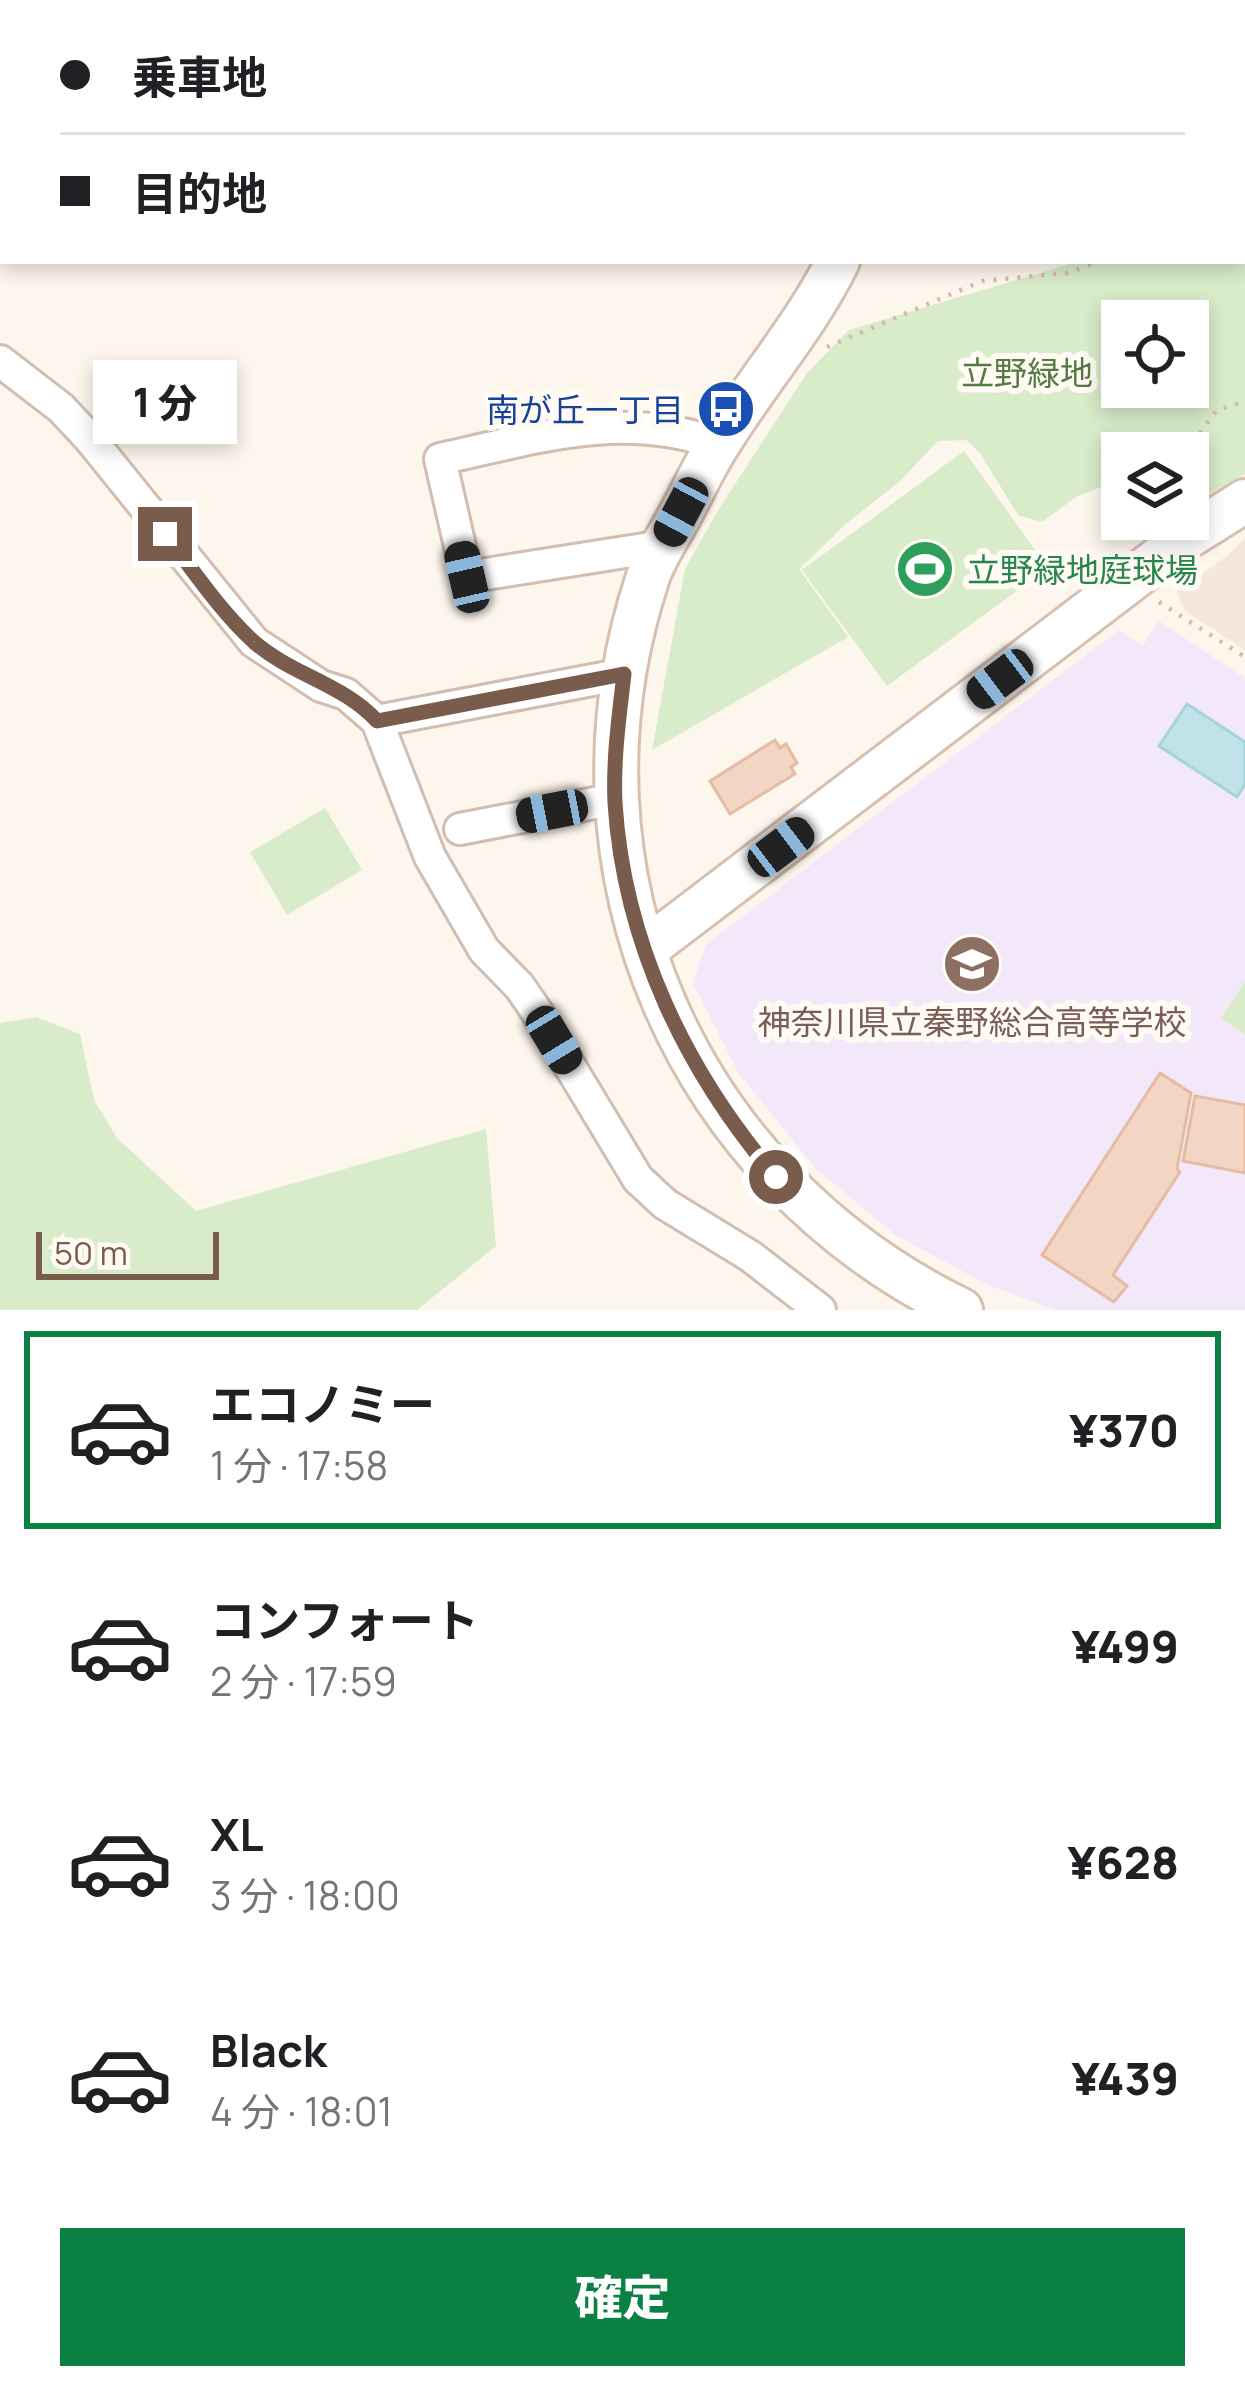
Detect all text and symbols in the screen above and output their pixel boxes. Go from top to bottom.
text: 乗車地 [132,46,267,108]
text: 目的地 [132,162,267,224]
map controls [1101,300,1209,540]
button: locate [1101,300,1209,408]
park label: 立野緑地 [961,350,1093,395]
callout: 1 分 [93,360,237,444]
text: 1 分 [133,375,197,429]
bus stop icon: 南が丘一丁目 [695,378,757,440]
place label: 南が丘一丁目 [486,387,684,432]
button: layers [1101,432,1209,540]
car [648,472,714,552]
route end [138,507,192,561]
car [441,538,493,616]
sports icon: 立野緑地庭球場 [894,538,956,600]
place label: 立野緑地庭球場 [967,547,1198,592]
car [960,643,1040,715]
car [513,786,591,836]
car [741,811,821,883]
school or university icon: 神奈川県立秦野総合高等学校 [941,933,1003,995]
place label: 神奈川県立秦野総合高等学校 [758,999,1187,1044]
car [520,1000,588,1080]
route start [749,1150,803,1204]
scale bar [36,1226,219,1279]
text: 50 m [54,1230,128,1275]
text: エコノミー [210,1373,435,1435]
icon: car [66,1376,174,1484]
text: ¥370 [1069,1399,1179,1461]
text: 1 分 · 17:58 [210,1438,388,1492]
text: コンフォート [210,1589,479,1651]
icon: car [66,1592,174,1700]
text: ¥499 [1071,1615,1179,1677]
text: 2 分 · 17:59 [210,1654,397,1708]
text: XL [210,1803,264,1865]
icon: car [66,1808,174,1916]
text: ¥628 [1067,1831,1179,1893]
text: 3 分 · 18:00 [210,1868,400,1922]
text: Black [210,2019,327,2081]
icon: car [66,2024,174,2132]
text: ¥439 [1072,2047,1179,2109]
text: 4 分 · 18:01 [210,2084,393,2138]
button: 確定 [60,2228,1185,2366]

